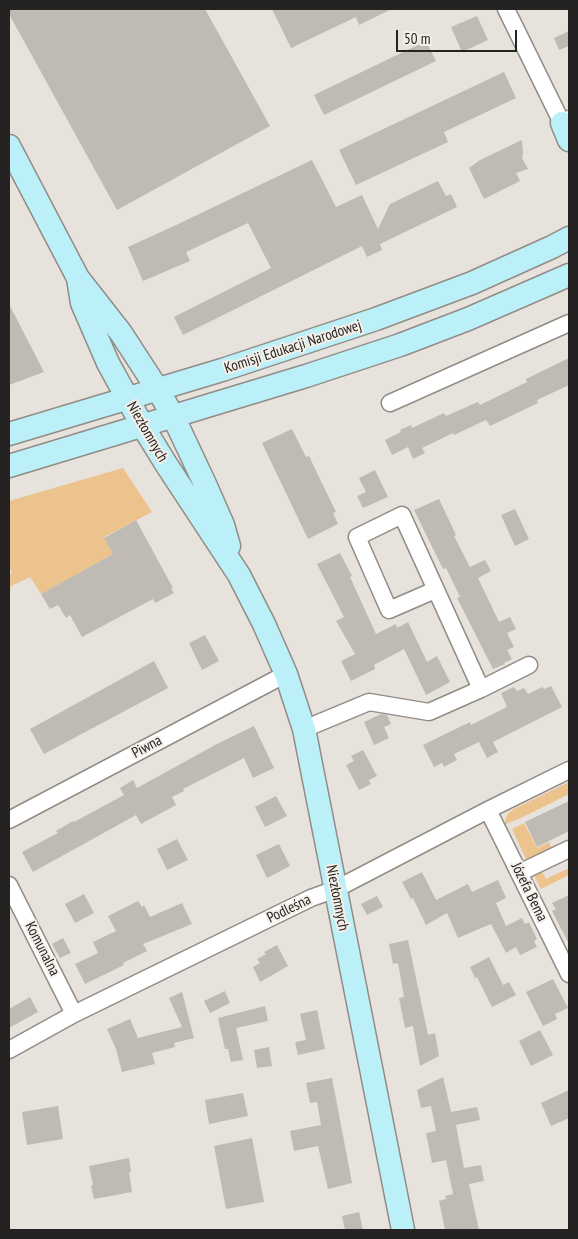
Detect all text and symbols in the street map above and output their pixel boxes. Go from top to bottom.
scale bar [398,20,519,52]
text: 50 m [404,29,430,48]
street label: Komisji Edukacji Narodowej [222,316,364,378]
street label: Niezłomnych [123,399,171,465]
street label: Piwna [129,732,165,762]
street label: Józefa Bema [507,860,551,924]
street label: Niezłomnych [322,864,352,932]
street label: Podleśna [264,891,314,927]
street label: Komunalna [21,919,63,979]

